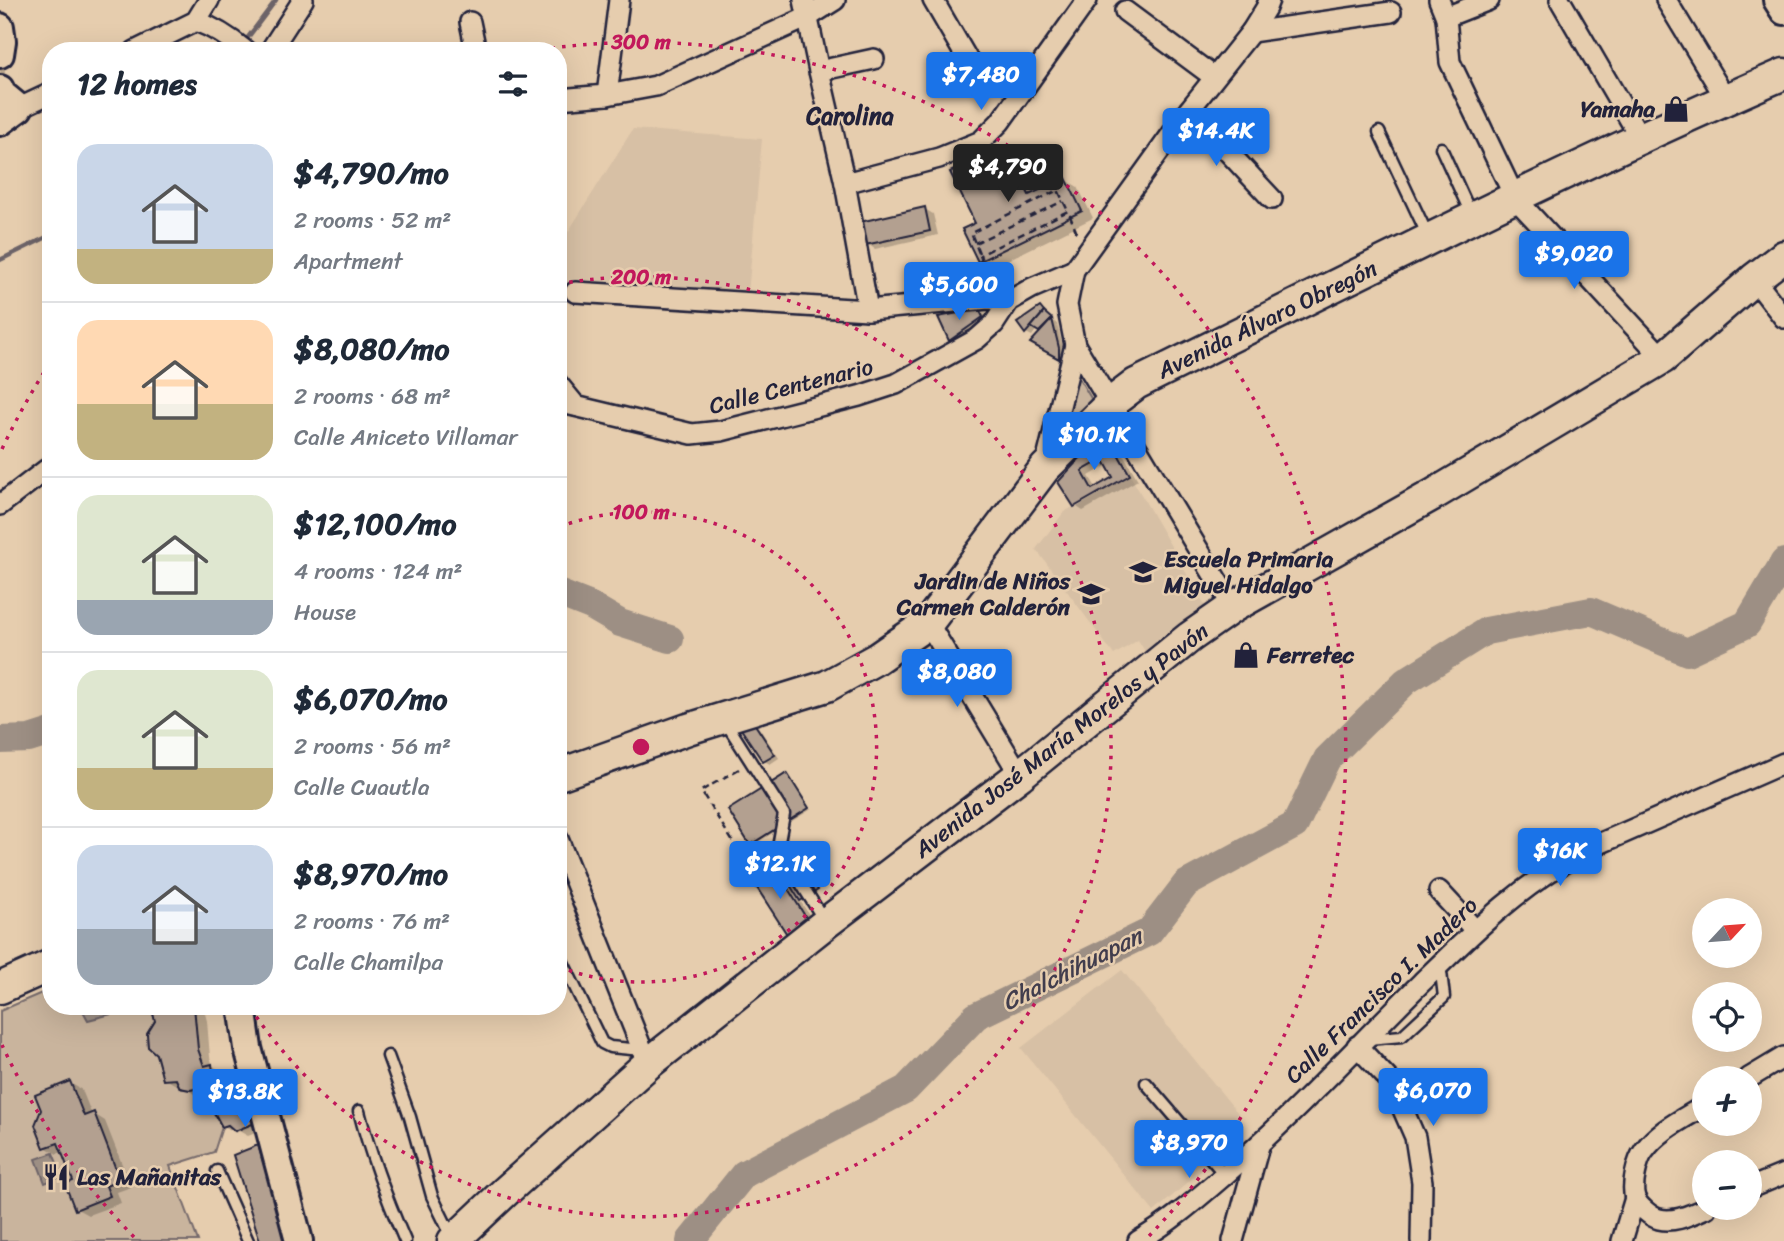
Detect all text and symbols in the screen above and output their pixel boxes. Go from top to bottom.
text: 300 m [610,23,672,61]
pin: $7,480 [924,52,1038,112]
text: $7,480 [942,54,1020,95]
text: 12 homes [77,57,197,111]
icon: filters [494,65,532,103]
place label: Yamaha [1580,89,1655,130]
shop icon: Yamaha [1661,94,1691,124]
district label: Carolina [805,95,894,137]
pin: $14.4K [1159,108,1273,168]
text: $14.4K [1178,110,1254,151]
pin: $4,790 [951,144,1065,204]
text: $4,790/mo [294,146,449,200]
text: $4,790 [969,146,1047,187]
icon: home [133,172,217,256]
text: 2 rooms · 52 m² [294,200,451,241]
pin: $9,020 [1517,232,1631,291]
text: $9,020 [1535,233,1613,274]
text: Apartment [294,241,403,282]
street label: Avenida Álvaro Obregón [1149,248,1384,391]
text: 200 m [610,258,672,296]
pin: $5,600 [902,262,1016,322]
text: $5,600 [920,264,998,305]
text: $8,080/mo [294,322,450,376]
street label: Calle Centenario [705,346,878,427]
icon: home [133,348,217,432]
text: 2 rooms · 68 m² [294,376,451,417]
pin: $10.1K [1037,412,1151,472]
text: $10.1K [1059,414,1129,455]
text: Calle Aniceto Villamar [294,417,518,458]
text: 100 m [612,493,670,531]
text: $12,100/mo [294,497,456,551]
icon: home [133,523,217,607]
place label: Escuela Primaria Miguel Hidalgo [1163,539,1334,606]
text: 4 rooms · 124 m² [294,551,463,592]
school or university icon: Escuela Primaria Miguel Hidalgo [1128,557,1158,587]
place label: Jardin de Niños Carmen Calderón [896,561,1071,628]
school or university icon: Jardin de Niños Carmen Calderón [1076,579,1106,609]
text: House [294,592,356,633]
street label: Avenida José María Morelos y Pavón [904,612,1218,870]
place label: Ferretec [1266,635,1354,676]
shop icon: Ferretec [1231,640,1261,670]
pin: $8,080 [900,650,1014,709]
text: $8,080 [918,651,996,692]
text: $6,070/mo [294,672,448,726]
icon: home [133,698,217,782]
text: 2 rooms · 56 m² [294,726,451,767]
centre of rings [629,735,653,759]
text: Calle Cuautla [294,767,430,808]
pin: $16K [1519,828,1601,888]
text: $16K [1534,830,1586,871]
pin: $12.1K [723,842,837,901]
text: $12.1K [745,843,815,884]
text: $8,970/mo [294,847,448,901]
icon: home [133,873,217,957]
street label: Calle Francisco I. Madero [1275,886,1488,1094]
north arrow [1692,898,1762,968]
map controls [1692,898,1762,1220]
text: 2 rooms · 76 m² [294,901,450,942]
water label: Chalchihuapan [994,914,1152,1022]
text: Calle Chamilpa [294,942,443,983]
button: locate [1692,982,1762,1052]
button: + [1692,1066,1762,1136]
pin: $6,070 [1376,1068,1490,1128]
pin: $13.8K [188,1070,302,1129]
text: $6,070 [1395,1070,1471,1111]
text: $13.8K [209,1071,281,1112]
pin: $8,970 [1132,1120,1246,1180]
text: $8,970 [1150,1122,1228,1163]
button: − [1692,1150,1762,1220]
place label: Las Mañanitas [77,1157,222,1198]
restaurant icon: Las Mañanitas [41,1162,71,1192]

